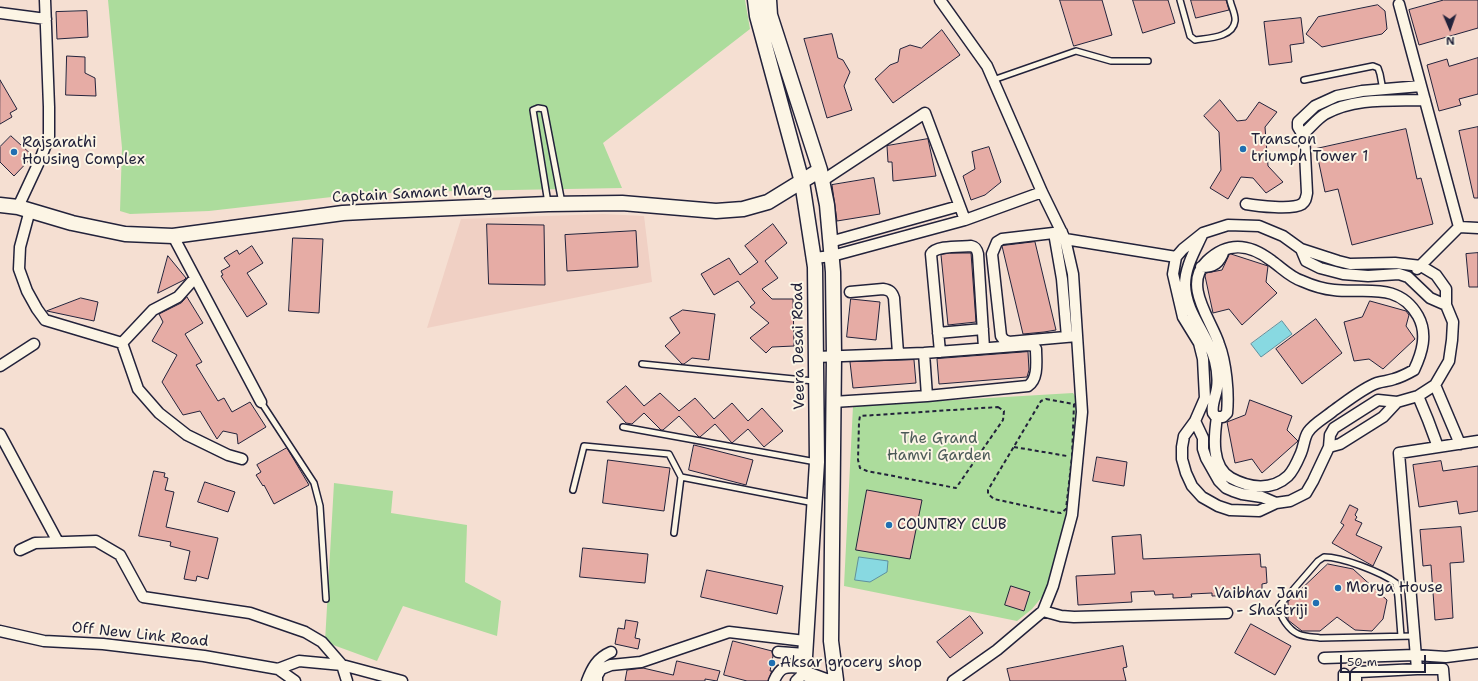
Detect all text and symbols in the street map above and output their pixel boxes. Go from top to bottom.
north arrow [1430,8,1470,48]
text: N [1446,33,1455,48]
place label: Transcon triumph Tower 1 [1251,131,1368,166]
place label: Rajsarathi Housing Complex [22,134,145,169]
marker: Transcon triumph Tower 1 [1238,144,1248,154]
marker: Rajsarathi Housing Complex [9,147,19,157]
street label: Captain Samant Marg [332,181,492,207]
street label: Veera Desai Road [789,282,809,410]
park label: The Grand Hamvi Garden [887,430,991,465]
place label: COUNTRY CLUB [897,516,1007,534]
marker: COUNTRY CLUB [884,520,894,530]
place label: Morya House [1346,579,1443,597]
marker: Morya House [1333,583,1343,593]
place label: Vaibhav Jani - Shastriji [1214,585,1308,620]
marker: Vaibhav Jani - Shastriji [1311,598,1321,608]
street label: Off New Link Road [71,619,209,651]
scale bar [1342,647,1428,673]
place label: Aksar grocery shop [780,654,922,672]
text: 50 m [1347,654,1377,670]
marker: Aksar grocery shop [767,658,777,668]

